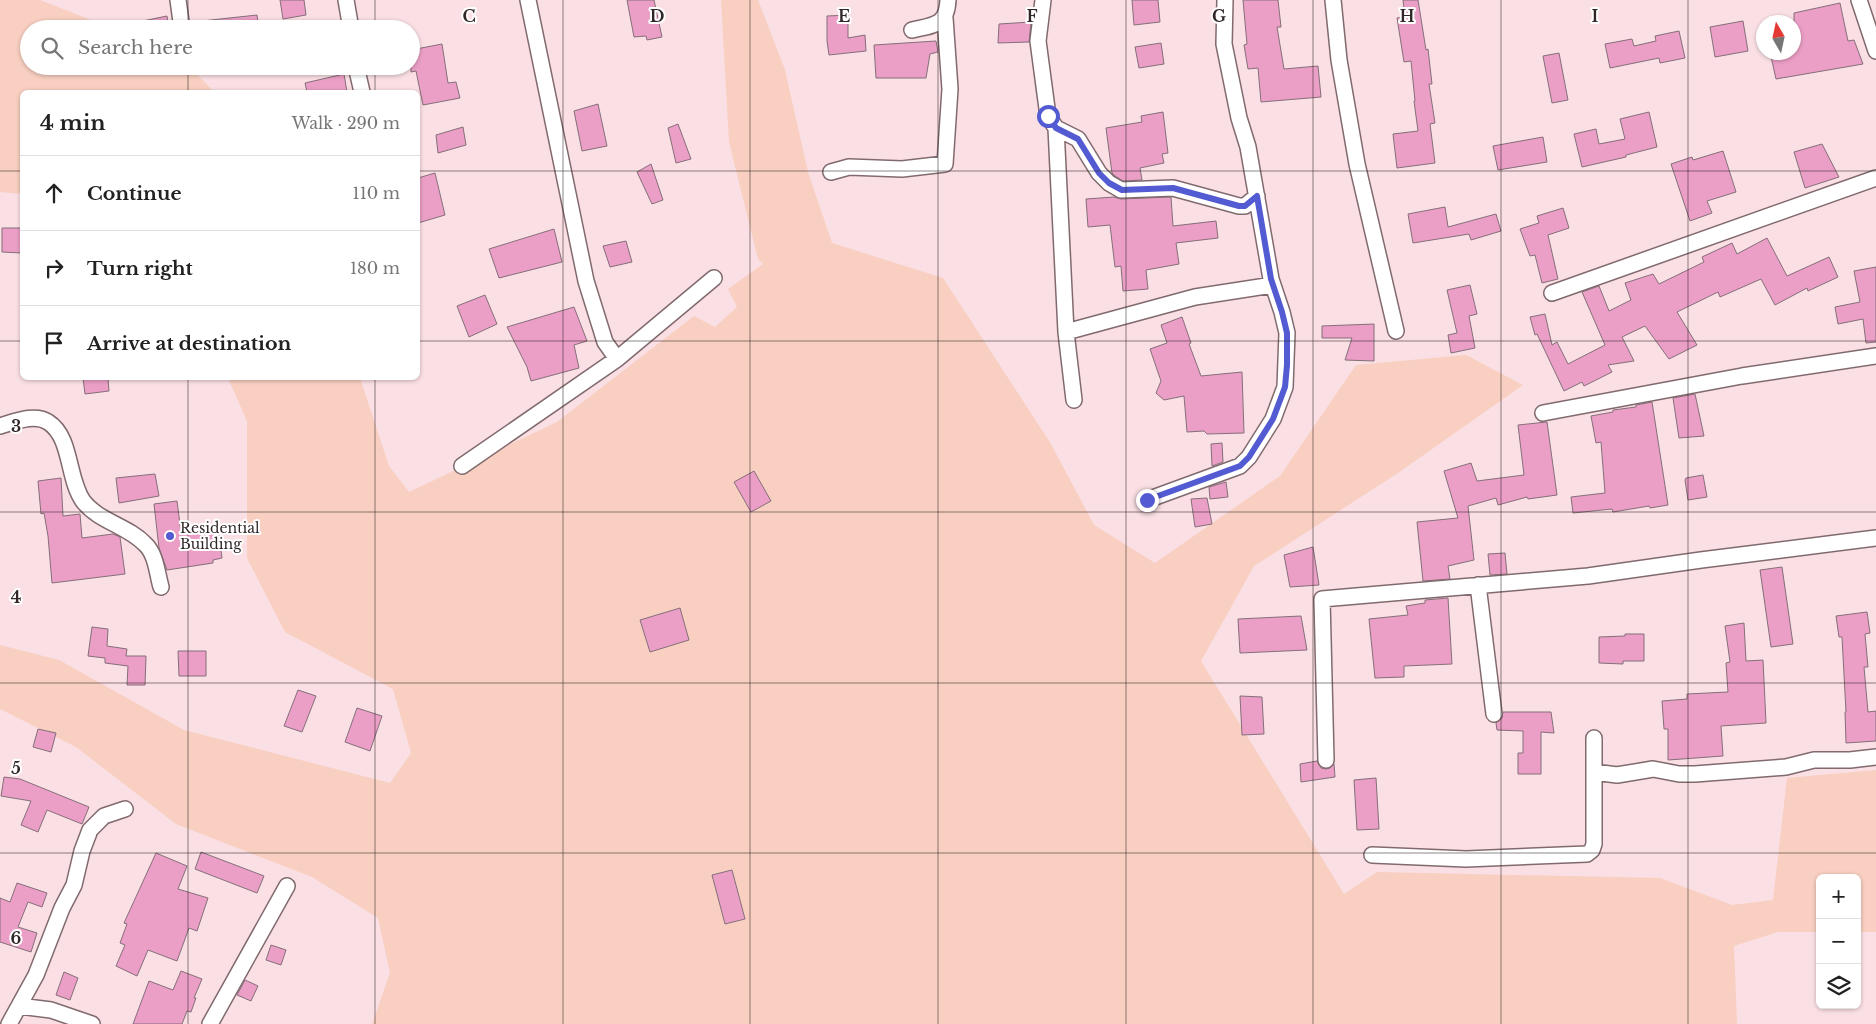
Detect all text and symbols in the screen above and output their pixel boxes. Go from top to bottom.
text: C [462,6,476,26]
text: D [650,6,664,26]
text: E [838,6,850,26]
text: F [1026,6,1038,26]
text: G [1212,6,1226,26]
text: H [1399,6,1415,26]
text: I [1592,6,1599,26]
north arrow [1756,15,1801,60]
search box [20,20,420,75]
icon: search [38,34,66,62]
text: Search here [78,36,193,59]
route start [1037,105,1060,128]
text: 4 min [40,110,106,136]
text: Walk · 290 m [292,113,400,133]
icon: ahead [40,179,68,207]
text: Continue [87,182,182,205]
text: 110 m [353,183,400,203]
icon: right [40,254,68,282]
text: Turn right [87,257,193,280]
text: 180 m [350,258,400,278]
icon: arrive [40,329,68,357]
text: Arrive at destination [87,332,291,355]
text: 3 [11,416,21,436]
route end [1136,489,1159,512]
place label: Residential Building [180,519,260,553]
marker: Residential Building [164,530,176,542]
text: 4 [11,587,21,607]
text: 5 [11,758,21,778]
map controls [1816,874,1861,1009]
button: + [1816,874,1861,919]
button: − [1816,919,1861,964]
text: 6 [11,928,22,948]
button: layers [1816,964,1861,1009]

